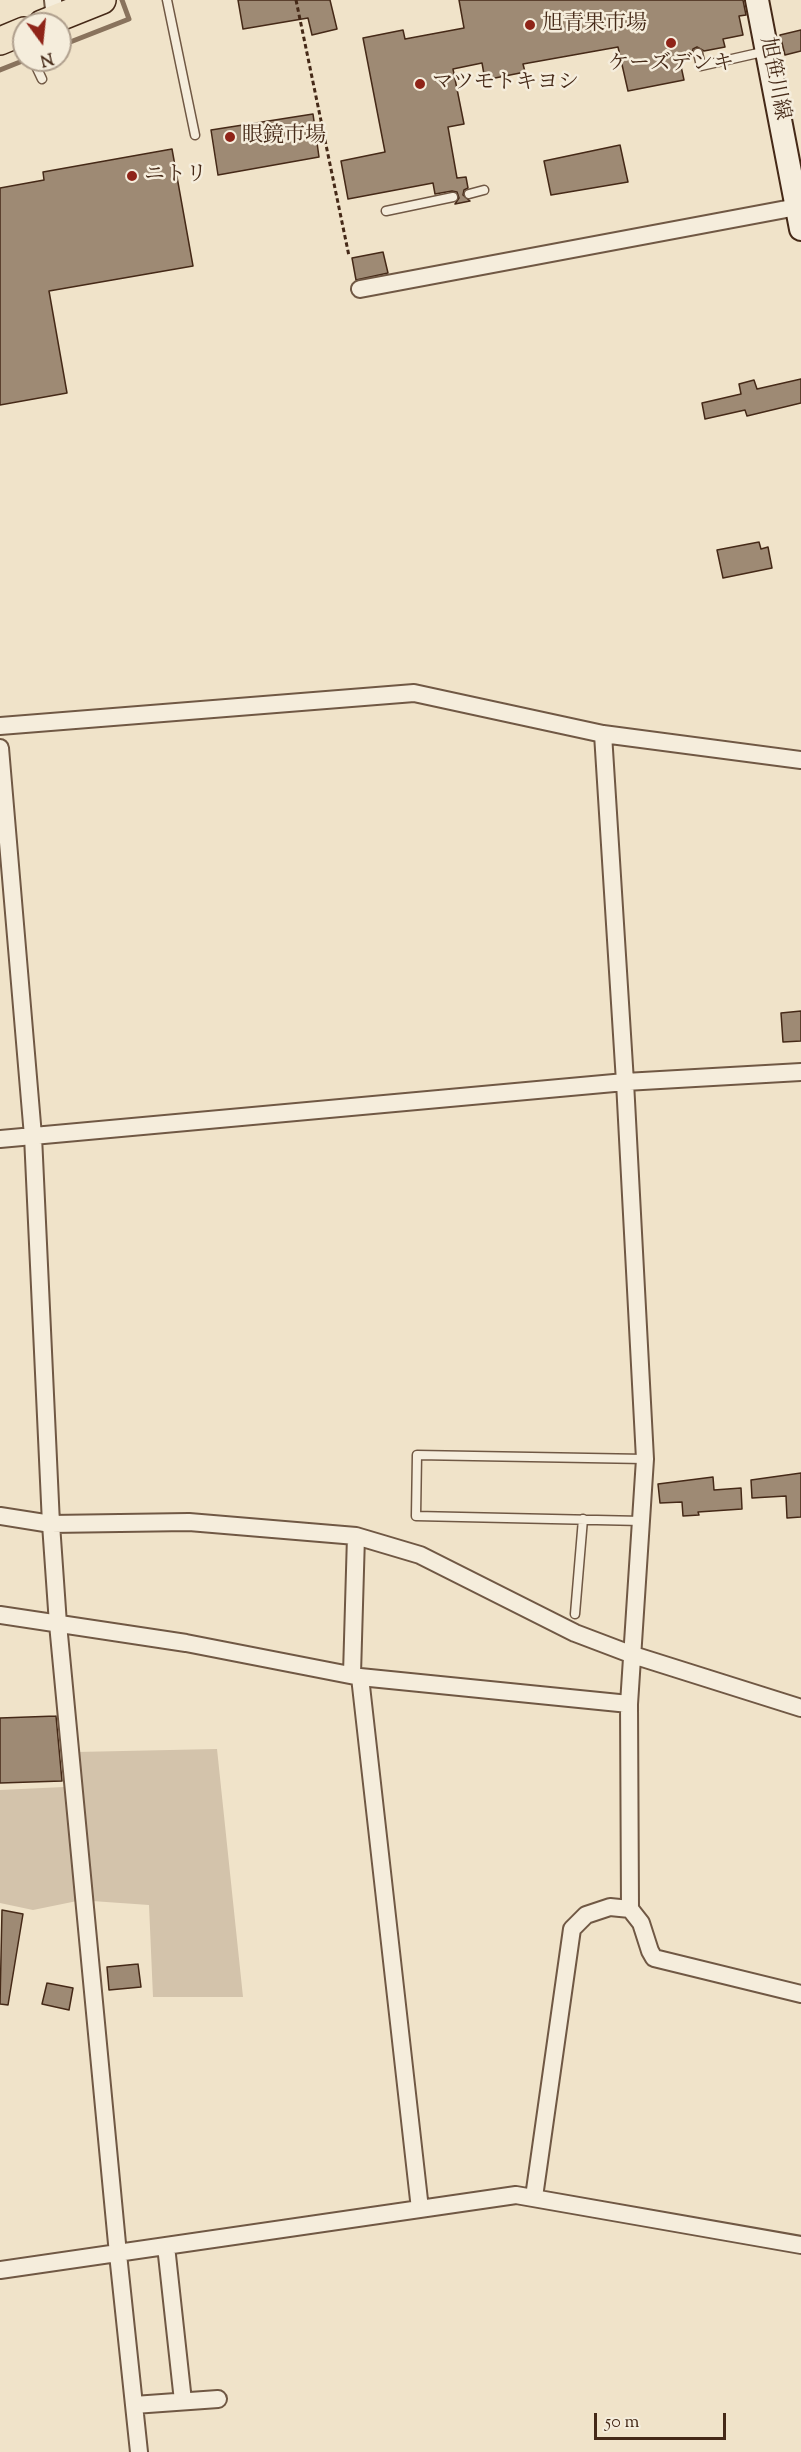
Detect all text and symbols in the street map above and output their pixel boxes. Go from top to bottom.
north arrow [12,12,72,72]
place label: 旭青果市場 [542,12,647,38]
marker: 旭青果市場 [523,18,537,32]
street label: 旭笹川線 [753,35,793,123]
marker: ケーズデンキ [664,36,678,50]
text: N [37,45,55,71]
place label: ケーズデンキ [608,52,734,78]
place label: マツモトキヨシ [432,71,579,97]
marker: マツモトキヨシ [413,77,427,91]
place label: 眼鏡市場 [242,124,326,150]
marker: 眼鏡市場 [223,130,237,144]
place label: ニトリ [144,163,207,189]
marker: ニトリ [125,169,139,183]
scale bar [597,2401,729,2439]
text: 50 m [605,2410,639,2436]

